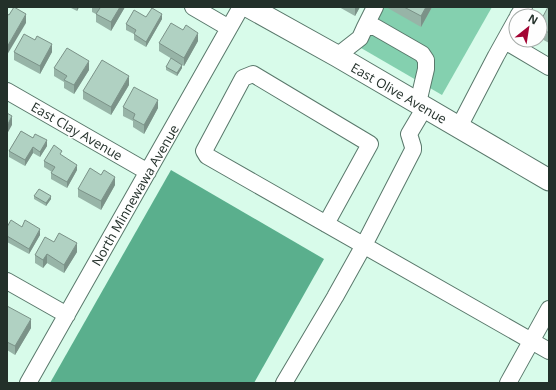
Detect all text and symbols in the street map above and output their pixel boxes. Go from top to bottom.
north arrow [508,8,548,48]
text: N [526,10,541,28]
street label: East Olive Avenue [348,58,450,128]
street label: East Clay Avenue [28,98,126,164]
street label: North Minnewawa Avenue [87,121,183,269]

